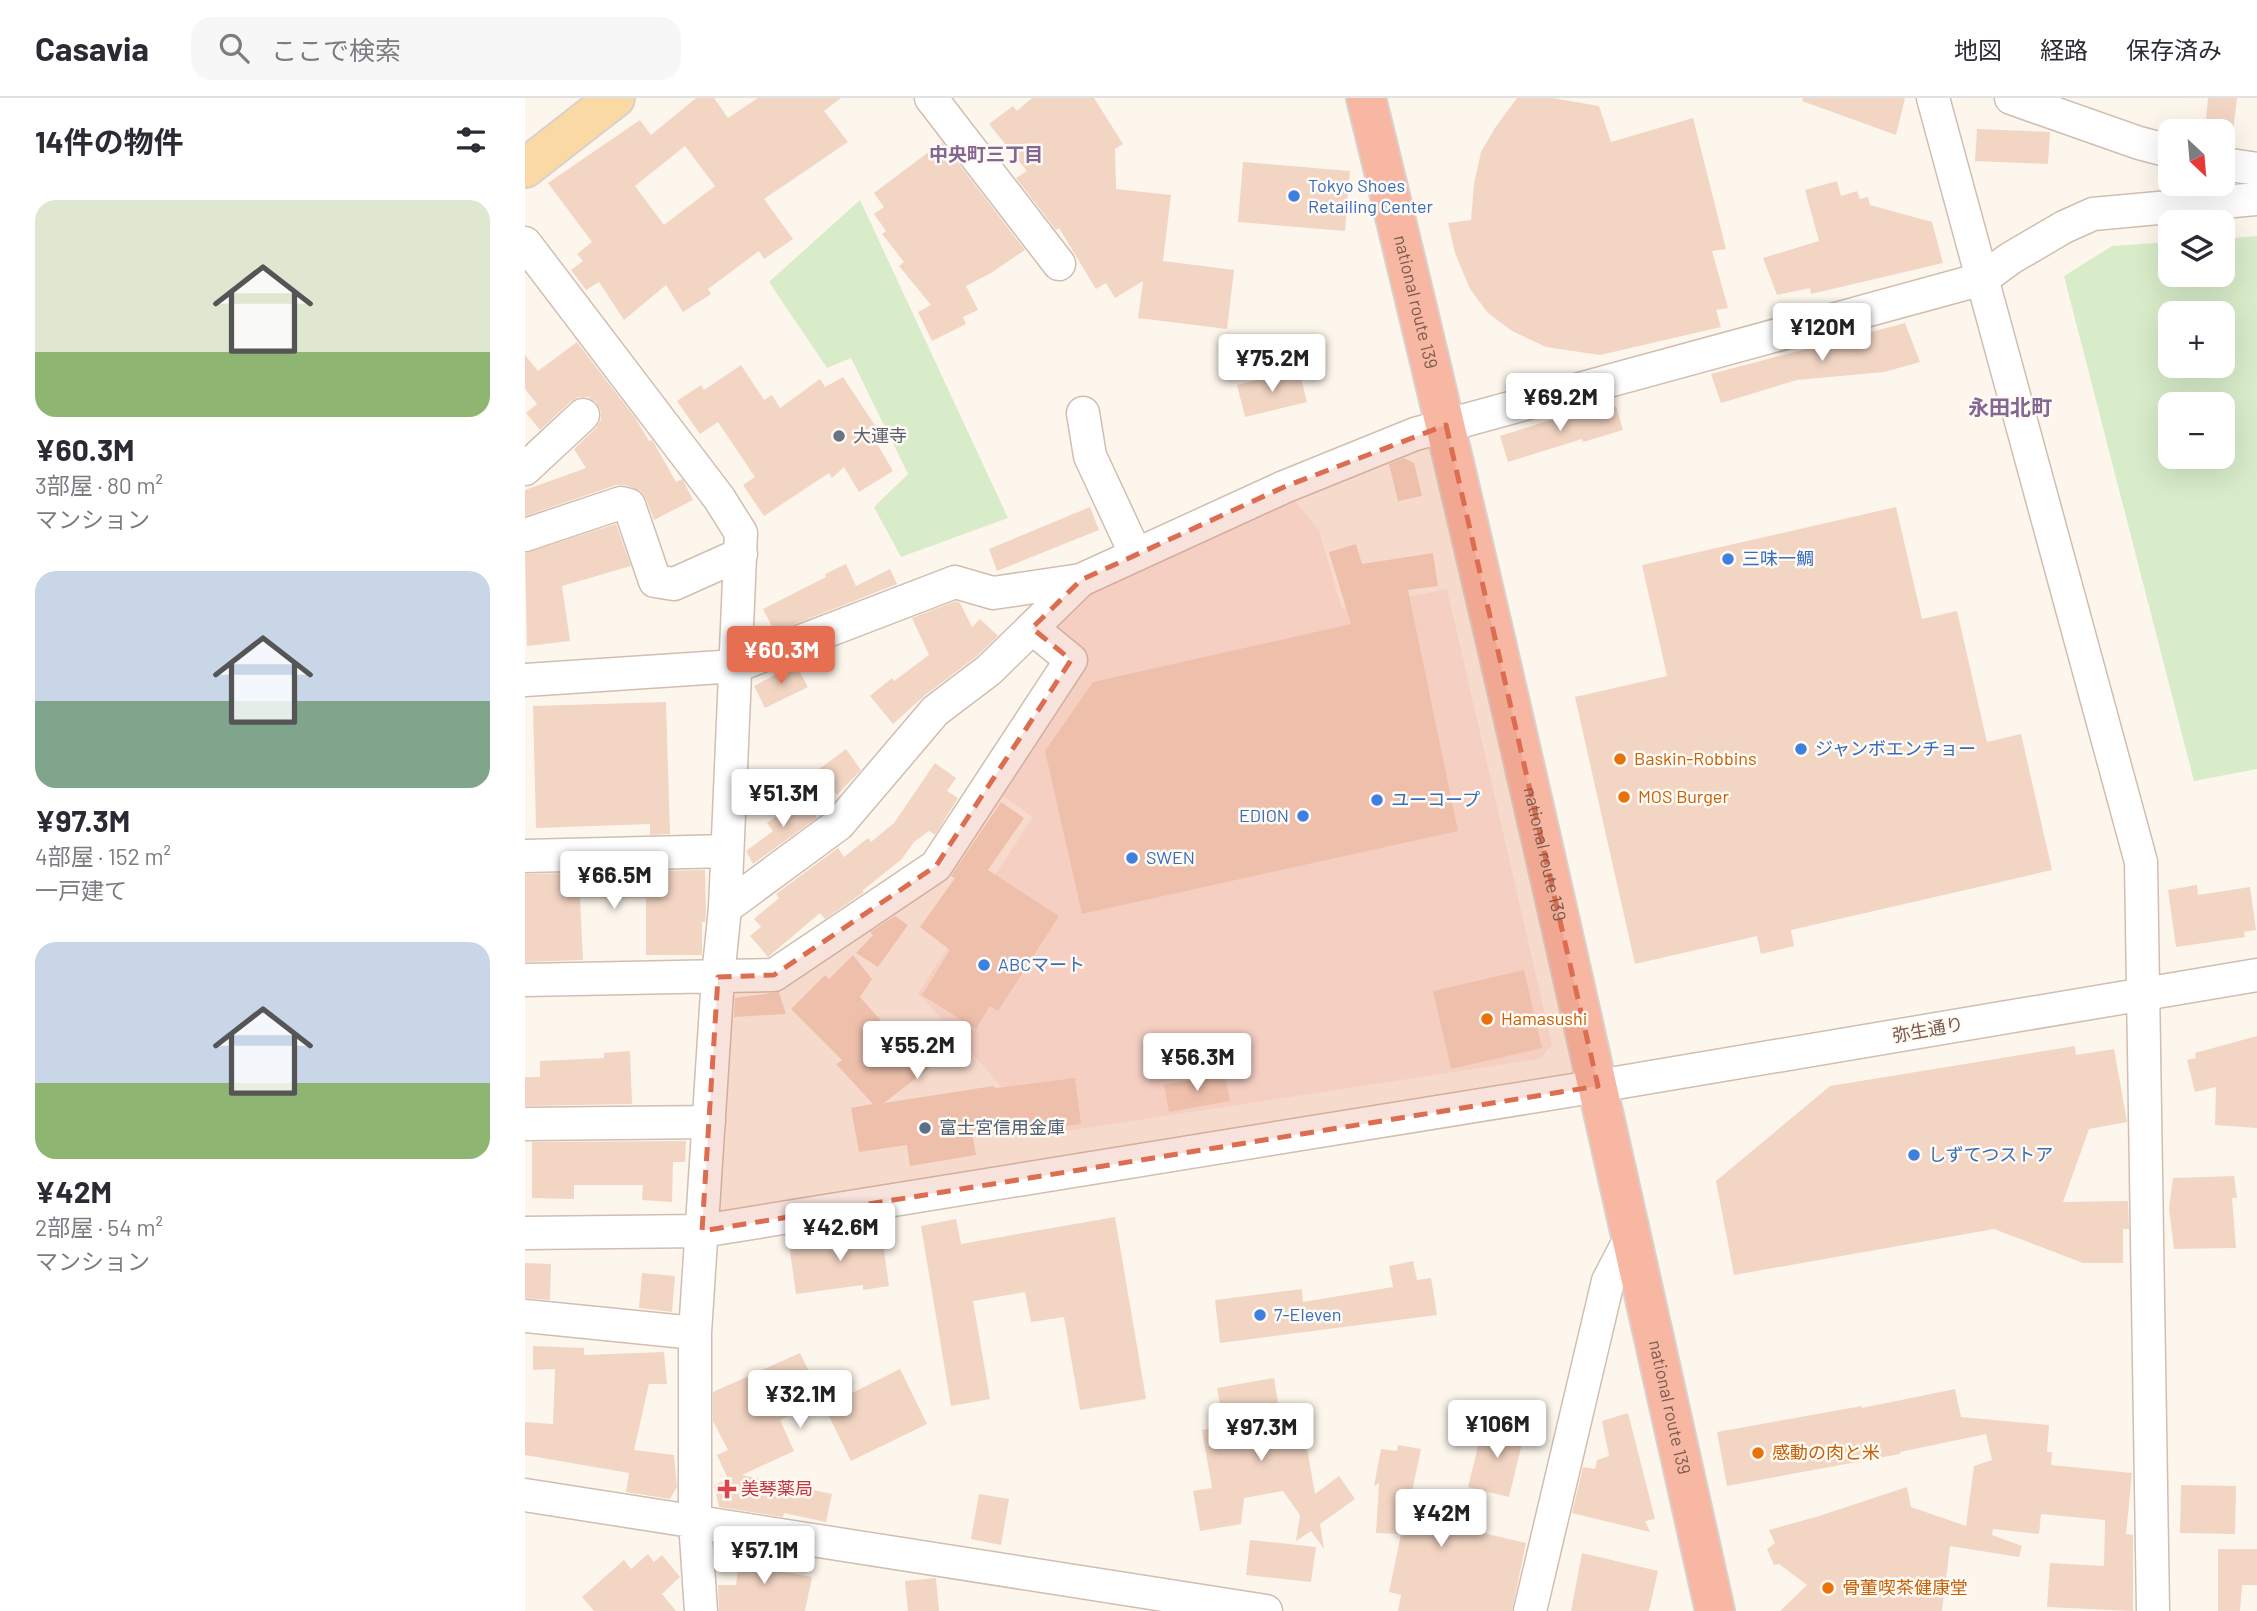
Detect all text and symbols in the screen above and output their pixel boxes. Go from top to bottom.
search box [191,17,681,80]
text: Casavia [35,28,149,68]
icon: search [215,29,253,67]
text: ここで検索 [271,34,401,65]
text: 地図 [1954,35,2002,64]
text: 経路 [2040,35,2088,64]
text: 保存済み [2126,35,2222,64]
north arrow [2158,119,2235,196]
map controls [2158,119,2235,469]
icon: filters [452,121,490,159]
text: 14件の物件 [35,123,184,159]
district label: 中央町三丁目 [929,142,1043,165]
place label: Tokyo Shoes Retailing Center [1308,174,1434,217]
marker: Tokyo Shoes Retailing Center [1286,188,1302,204]
button: layers [2158,210,2235,287]
street label: national route 139 [1390,233,1443,371]
icon: home [200,246,326,372]
button: + [2158,301,2235,378]
pin: ¥120M [1773,303,1871,363]
text: ¥120M [1789,312,1855,340]
pin: ¥75.2M [1215,334,1329,394]
text: ¥75.2M [1234,343,1310,371]
pin: ¥69.2M [1503,374,1617,433]
text: ¥69.2M [1522,382,1598,410]
button: − [2158,392,2235,469]
district label: 永田北町 [1968,394,2052,419]
place label: 大運寺 [853,424,907,446]
marker: 大運寺 [831,428,847,444]
text: ¥60.3M [35,431,135,467]
text: 3部屋 · 80 m² [35,471,163,499]
text: マンション [35,505,150,533]
place label: 三味一鯛 [1742,547,1814,569]
marker: 三味一鯛 [1720,551,1736,567]
icon: home [200,617,326,743]
pin: ¥60.3M [724,626,838,686]
text: ¥60.3M [743,635,819,663]
place label: ジャンボエンチョー [1815,737,1976,759]
marker: ジャンボエンチョー [1793,741,1809,757]
place label: Baskin-Robbins [1634,747,1757,769]
marker: Baskin-Robbins [1612,751,1628,767]
pin: ¥51.3M [726,770,840,829]
text: ¥51.3M [747,778,819,806]
street label: national route 139 [1520,785,1572,923]
place label: MOS Burger [1638,785,1729,807]
place label: ユーコープ [1391,788,1480,810]
marker: MOS Burger [1616,789,1632,805]
marker: ユーコープ [1369,792,1385,808]
text: ¥97.3M [35,802,130,838]
place label: EDION [1239,804,1289,826]
marker: EDION [1295,808,1311,824]
text: 4部屋 · 152 m² [35,842,171,870]
place label: SWEN [1146,846,1195,868]
marker: SWEN [1124,850,1140,866]
pin: ¥66.5M [557,852,671,911]
text: ¥66.5M [576,860,652,888]
text: 一戸建て [35,876,127,904]
place label: ABCマート [998,953,1085,975]
marker: ABCマート [976,957,992,973]
icon: home [200,988,326,1114]
place label: Hamasushi [1501,1007,1587,1029]
marker: Hamasushi [1479,1011,1495,1027]
street label: 弥生通り [1890,1012,1965,1046]
pin: ¥55.2M [860,1021,974,1081]
text: ¥55.2M [879,1030,955,1058]
pin: ¥56.3M [1140,1034,1254,1093]
text: ¥56.3M [1159,1042,1235,1070]
place label: 富士宮信用金庫 [939,1116,1065,1138]
marker: 富士宮信用金庫 [917,1120,933,1136]
place label: しずてつストア [1928,1143,2053,1165]
marker: しずてつストア [1906,1147,1922,1163]
text: ¥42M [35,1173,112,1209]
pin: ¥42.6M [783,1204,897,1263]
text: ¥42.6M [801,1212,879,1240]
text: 2部屋 · 54 m² [35,1213,163,1241]
text: マンション [35,1247,150,1275]
place label: 7-Eleven [1274,1303,1342,1325]
marker: 7-Eleven [1252,1307,1268,1323]
street label: national route 139 [1645,1338,1696,1476]
pin: ¥32.1M [743,1370,857,1430]
text: ¥32.1M [764,1379,836,1407]
pin: ¥106M [1448,1400,1546,1460]
pin: ¥97.3M [1204,1404,1318,1463]
text: ¥106M [1464,1409,1530,1437]
text: ¥97.3M [1225,1412,1297,1440]
place label: 感動の肉と米 [1772,1441,1880,1463]
marker: 感動の肉と米 [1750,1445,1766,1461]
place label: 美琴薬局 [741,1477,813,1499]
marker: 美琴薬局 [719,1481,735,1497]
pin: ¥42M [1400,1490,1482,1549]
text: ¥42M [1411,1498,1471,1526]
pin: ¥57.1M [707,1526,821,1586]
text: ¥57.1M [730,1535,798,1563]
place label: 骨董喫茶健康堂 [1842,1576,1968,1598]
marker: 骨董喫茶健康堂 [1820,1580,1836,1596]

